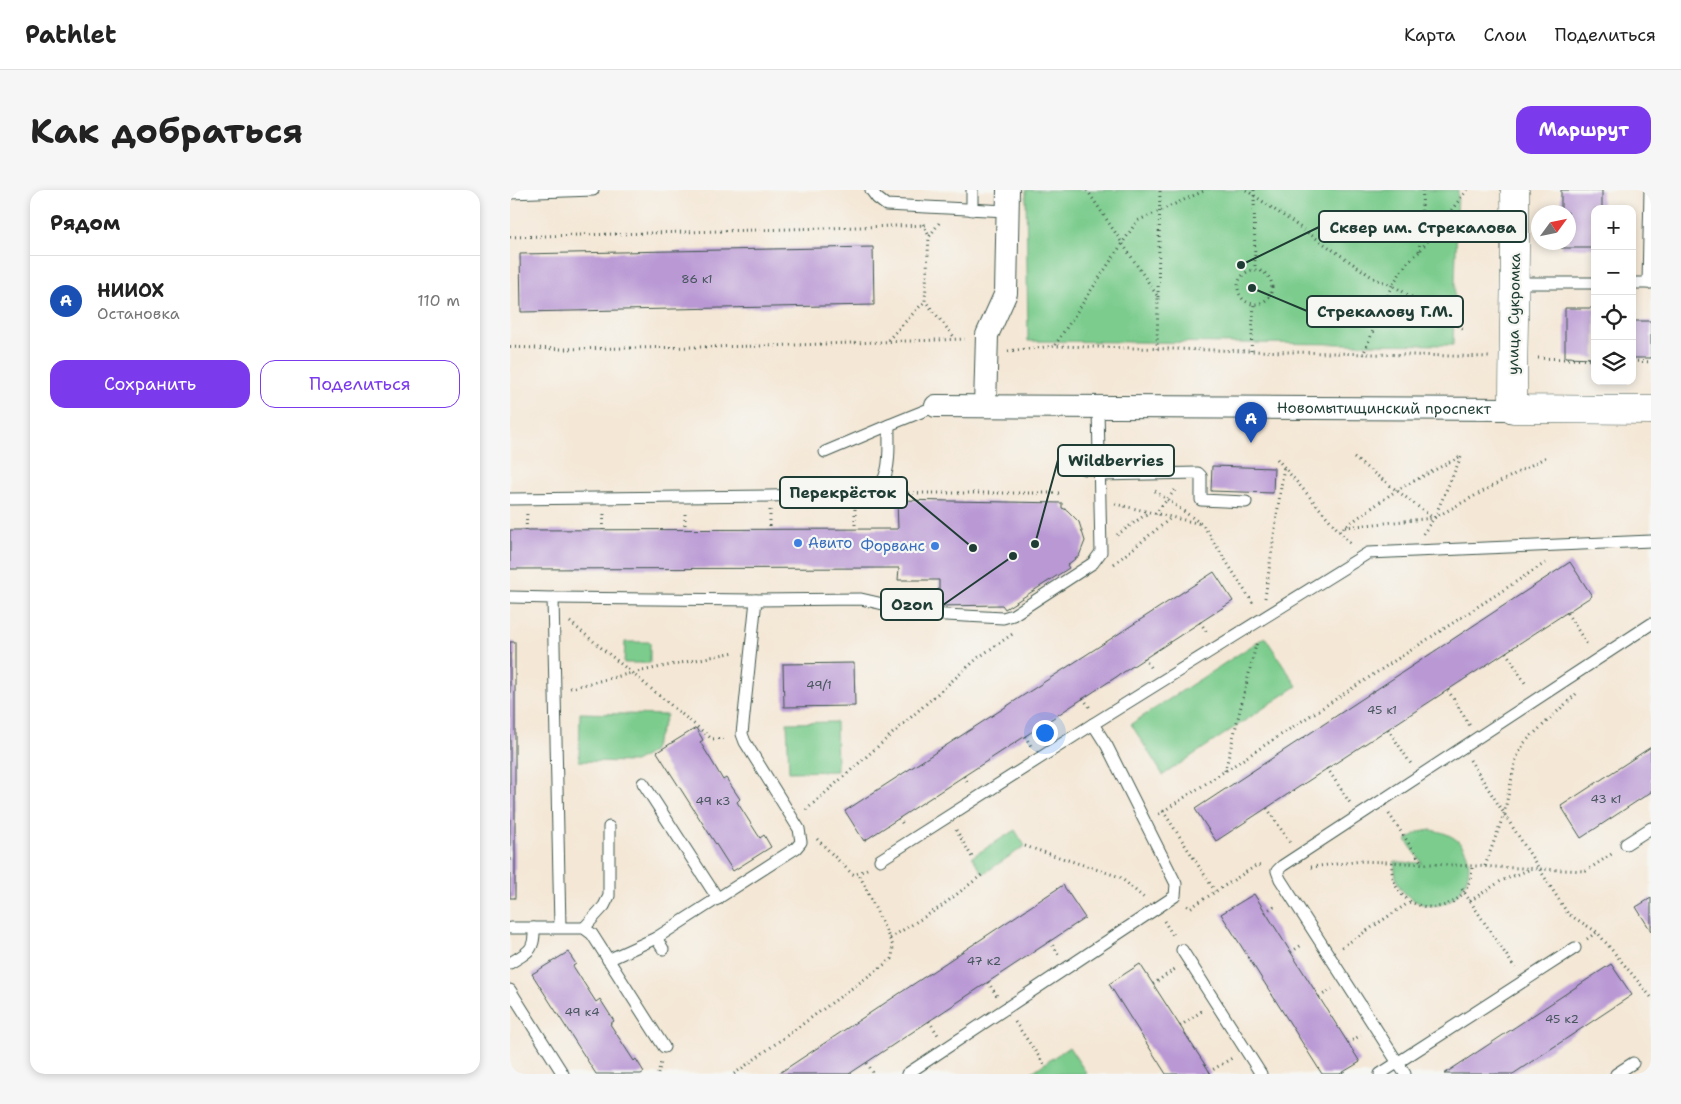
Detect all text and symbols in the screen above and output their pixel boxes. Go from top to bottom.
text: Pathlet [25,19,116,51]
text: Карта [1404,23,1455,47]
text: Слои [1483,23,1527,47]
text: Поделиться [1555,23,1656,47]
button: Маршрут [1516,106,1651,154]
text: Как добраться [30,107,303,154]
north arrow [1531,205,1576,250]
map controls [1591,205,1636,385]
button: + [1591,205,1636,250]
text: Рядом [50,209,120,237]
callout: Сквер им. Стрекалова [1319,211,1526,242]
text: Сквер им. Стрекалова [1329,217,1517,238]
button: − [1591,250,1636,295]
street label: улица Сукромка [1503,252,1525,375]
house number: 86 к1 [681,271,713,287]
text: НИИОХ [97,278,164,303]
text: A [60,290,72,311]
text: 110 m [417,290,460,311]
button: locate [1591,295,1636,340]
callout: Стрекалову Г.М. [1307,296,1463,327]
text: Стрекалову Г.М. [1317,301,1453,322]
text: Остановка [97,303,180,324]
button: layers [1591,340,1636,385]
button: Сохранить [50,360,250,408]
button: Поделиться [260,360,460,408]
street label: Новомытищинский проспект [1277,398,1492,419]
pin: A [1235,402,1267,443]
callout: Wildberries [1058,445,1174,476]
text: Wildberries [1068,450,1164,471]
callout: Перекрёсток [780,477,907,508]
text: Перекрёсток [789,482,897,503]
place label: Авито [808,533,852,553]
place label: Форванс [861,536,925,556]
marker: Авито [792,537,804,549]
marker: Форванс [929,540,941,552]
callout: Ozon [881,589,943,620]
text: Ozon [891,594,933,615]
house number: 49/1 [806,677,832,693]
house number: 45 к1 [1367,702,1397,718]
your location [1032,720,1058,746]
house number: 43 к1 [1591,791,1621,807]
house number: 49 к3 [696,793,730,809]
house number: 47 к2 [967,953,1001,969]
house number: 49 к4 [564,1004,600,1020]
house number: 45 к2 [1545,1011,1579,1027]

